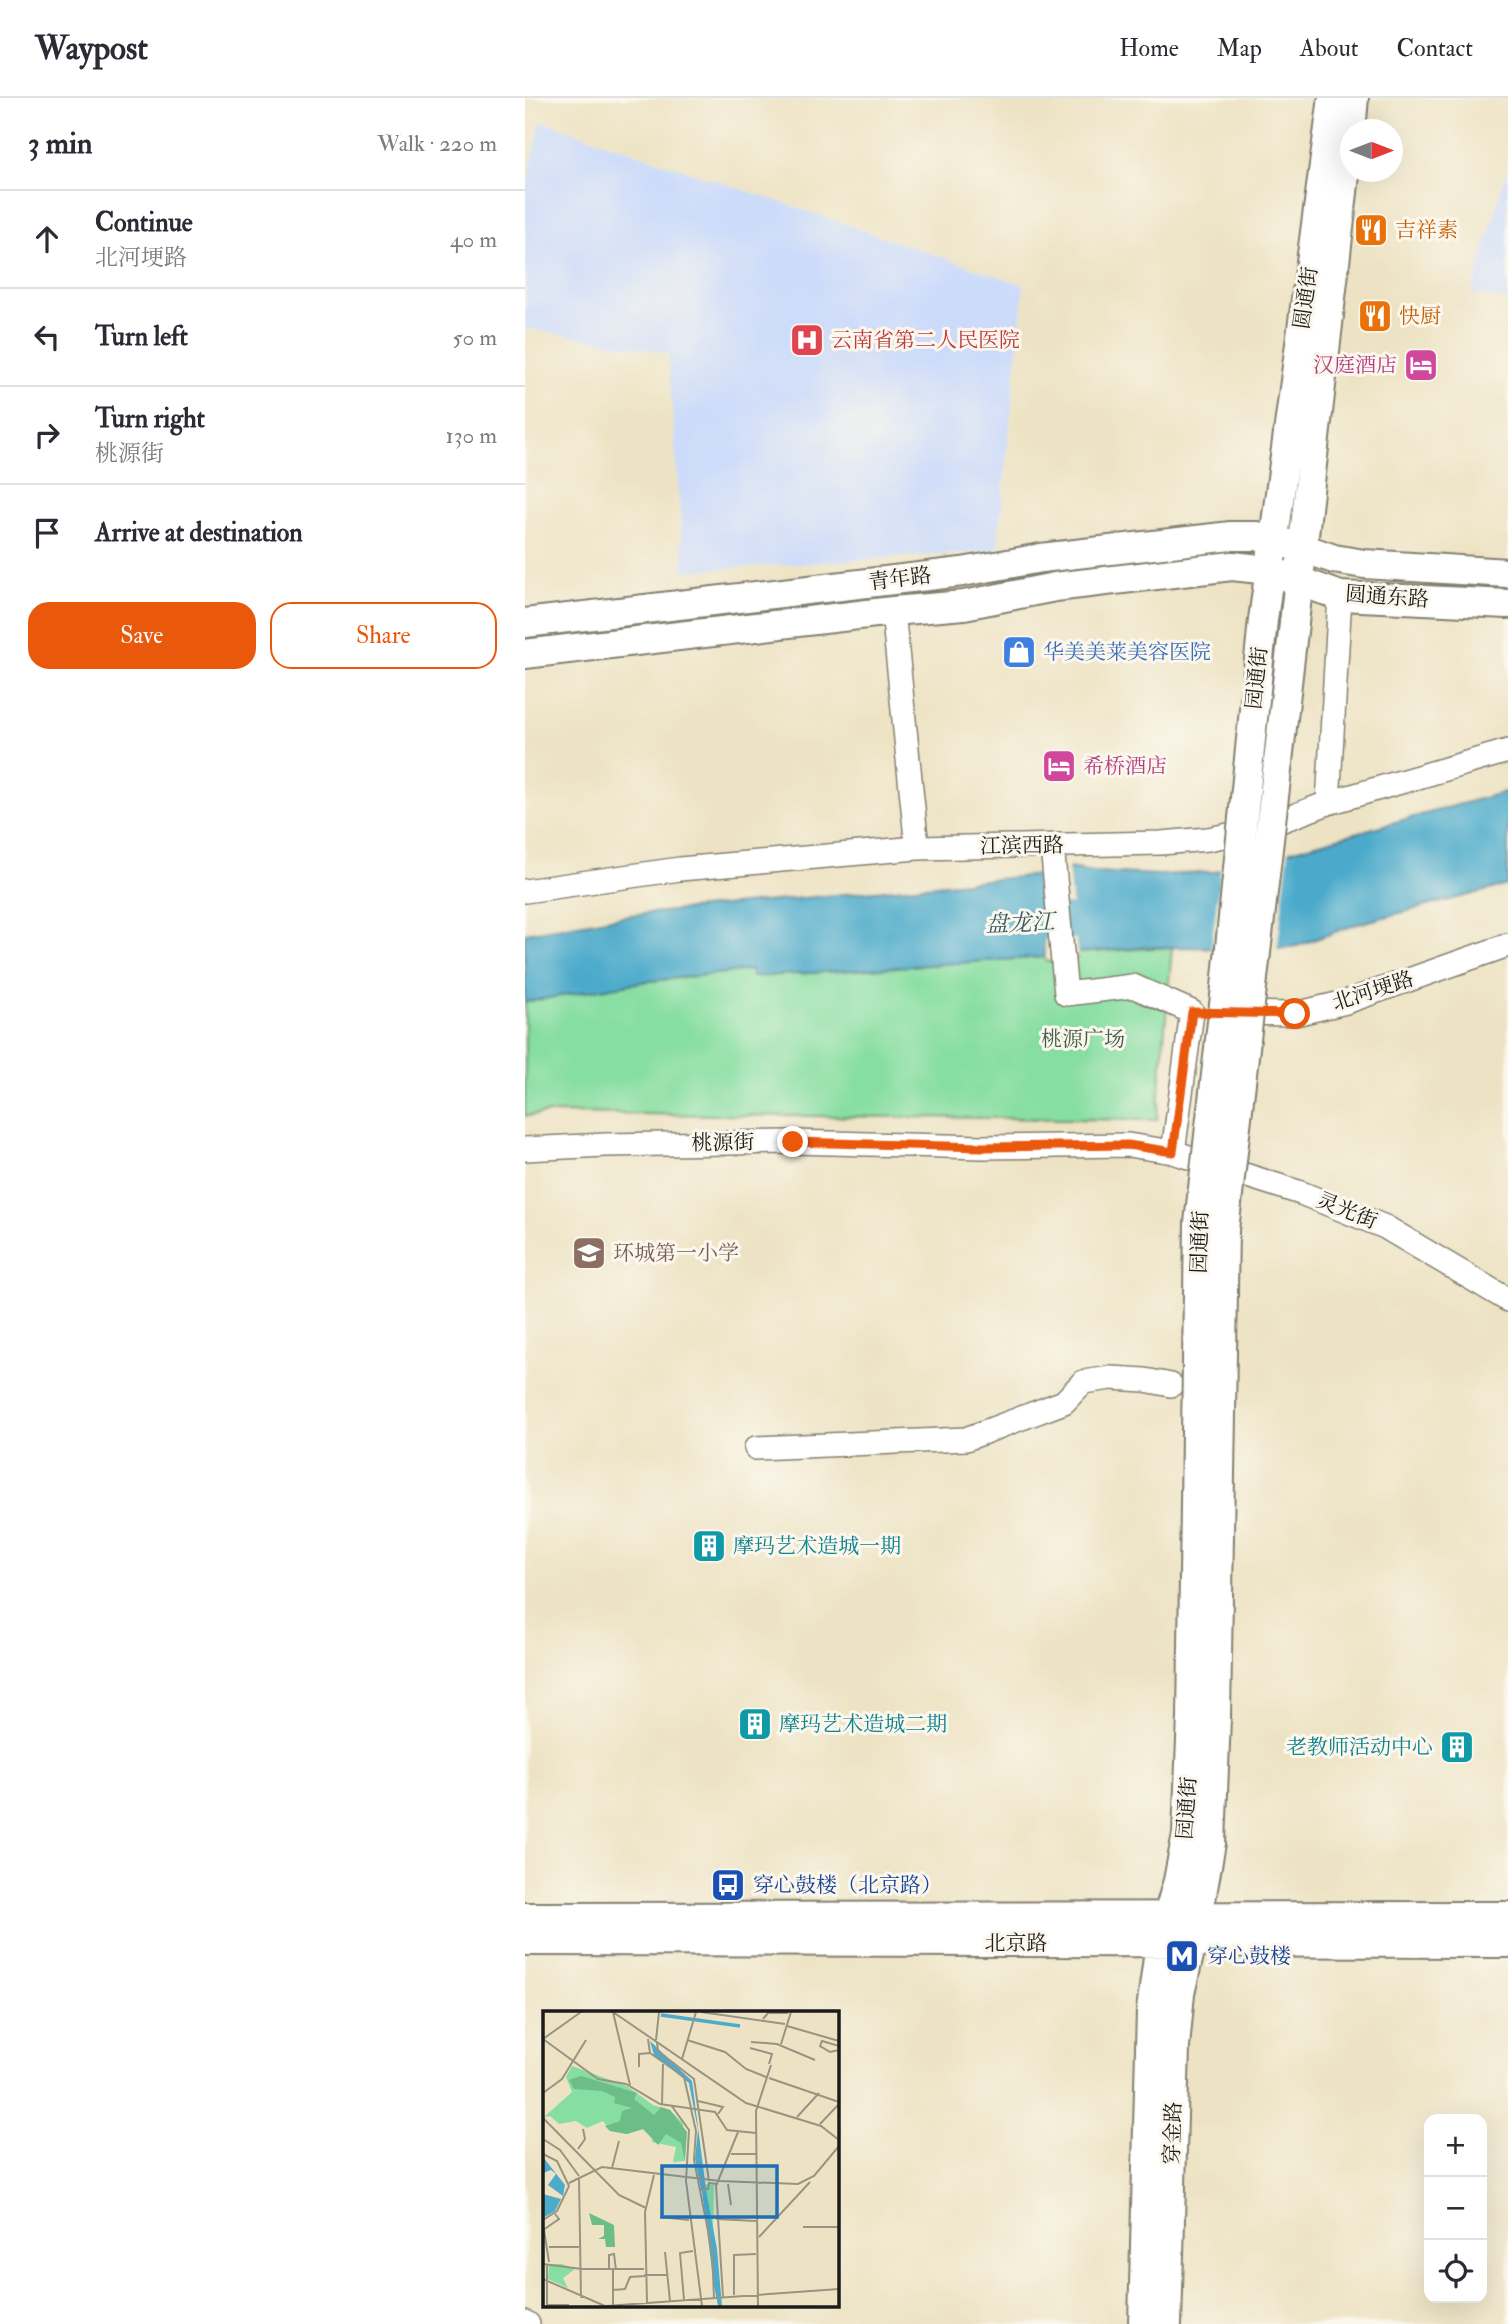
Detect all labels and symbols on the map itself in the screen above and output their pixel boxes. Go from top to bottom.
north arrow [1340,119,1403,182]
restaurant icon: 吉祥素 [1352,211,1390,249]
place label: 吉祥素 [1395,217,1458,244]
street label: 圆通街 [1288,265,1324,331]
restaurant icon: 快厨 [1356,297,1394,335]
place label: 快厨 [1399,303,1441,330]
hospital icon: 云南省第二人民医院 [788,321,826,359]
place label: 云南省第二人民医院 [831,327,1020,354]
hotel icon: 汉庭酒店 [1402,346,1440,384]
place label: 汉庭酒店 [1313,352,1397,379]
street label: 青年路 [867,562,933,596]
street label: 圆通东路 [1344,581,1430,613]
shop icon: 华美美莱美容医院 [1000,633,1038,671]
place label: 华美美莱美容医院 [1043,639,1211,666]
street label: 园通街 [1240,645,1274,711]
hotel icon: 希桥酒店 [1040,747,1078,785]
place label: 希桥酒店 [1083,753,1167,780]
street label: 江滨西路 [980,832,1064,860]
water label: 盘龙江 [985,907,1058,939]
street label: 北河埂路 [1329,965,1417,1017]
route start [1279,998,1310,1029]
park label: 桃源广场 [1041,1026,1125,1053]
route end [777,1126,808,1157]
street label: 桃源街 [691,1129,755,1157]
street label: 灵光街 [1313,1187,1381,1235]
street label: 园通街 [1185,1210,1215,1274]
school or university icon: 环城第一小学 [570,1234,608,1272]
place label: 环城第一小学 [613,1240,739,1267]
building icon: 摩玛艺术造城一期 [690,1527,728,1565]
place label: 摩玛艺术造城一期 [733,1533,901,1560]
building icon: 摩玛艺术造城二期 [736,1705,774,1743]
place label: 摩玛艺术造城二期 [779,1711,947,1738]
building icon: 老教师活动中心 [1438,1728,1476,1766]
place label: 老教师活动中心 [1286,1734,1433,1761]
street label: 园通街 [1171,1776,1203,1840]
bus stop icon: 穿心鼓楼（北京路） [709,1866,747,1904]
place label: 穿心鼓楼（北京路） [753,1872,942,1899]
street label: 北京路 [985,1930,1048,1957]
metro station icon: 穿心鼓楼 [1163,1937,1201,1975]
place label: 穿心鼓楼 [1207,1943,1291,1970]
inset map [543,2011,838,2306]
street label: 穿金路 [1158,2101,1188,2165]

